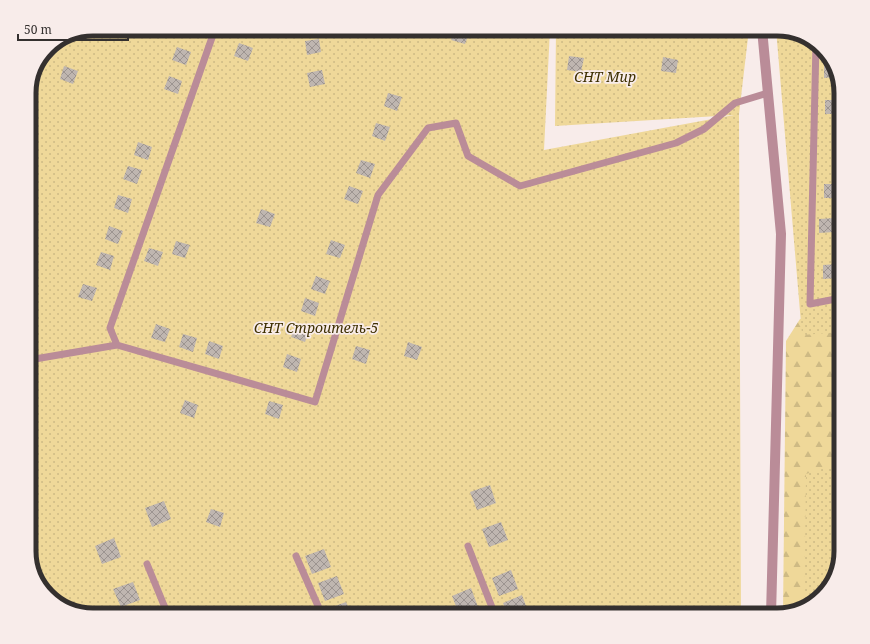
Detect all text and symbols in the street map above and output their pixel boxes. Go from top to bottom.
scale bar [18,16,128,42]
text: 50 m [24,21,52,38]
park label: СНТ Мир [574,67,636,86]
park label: СНТ Строитель-5 [254,318,378,337]

